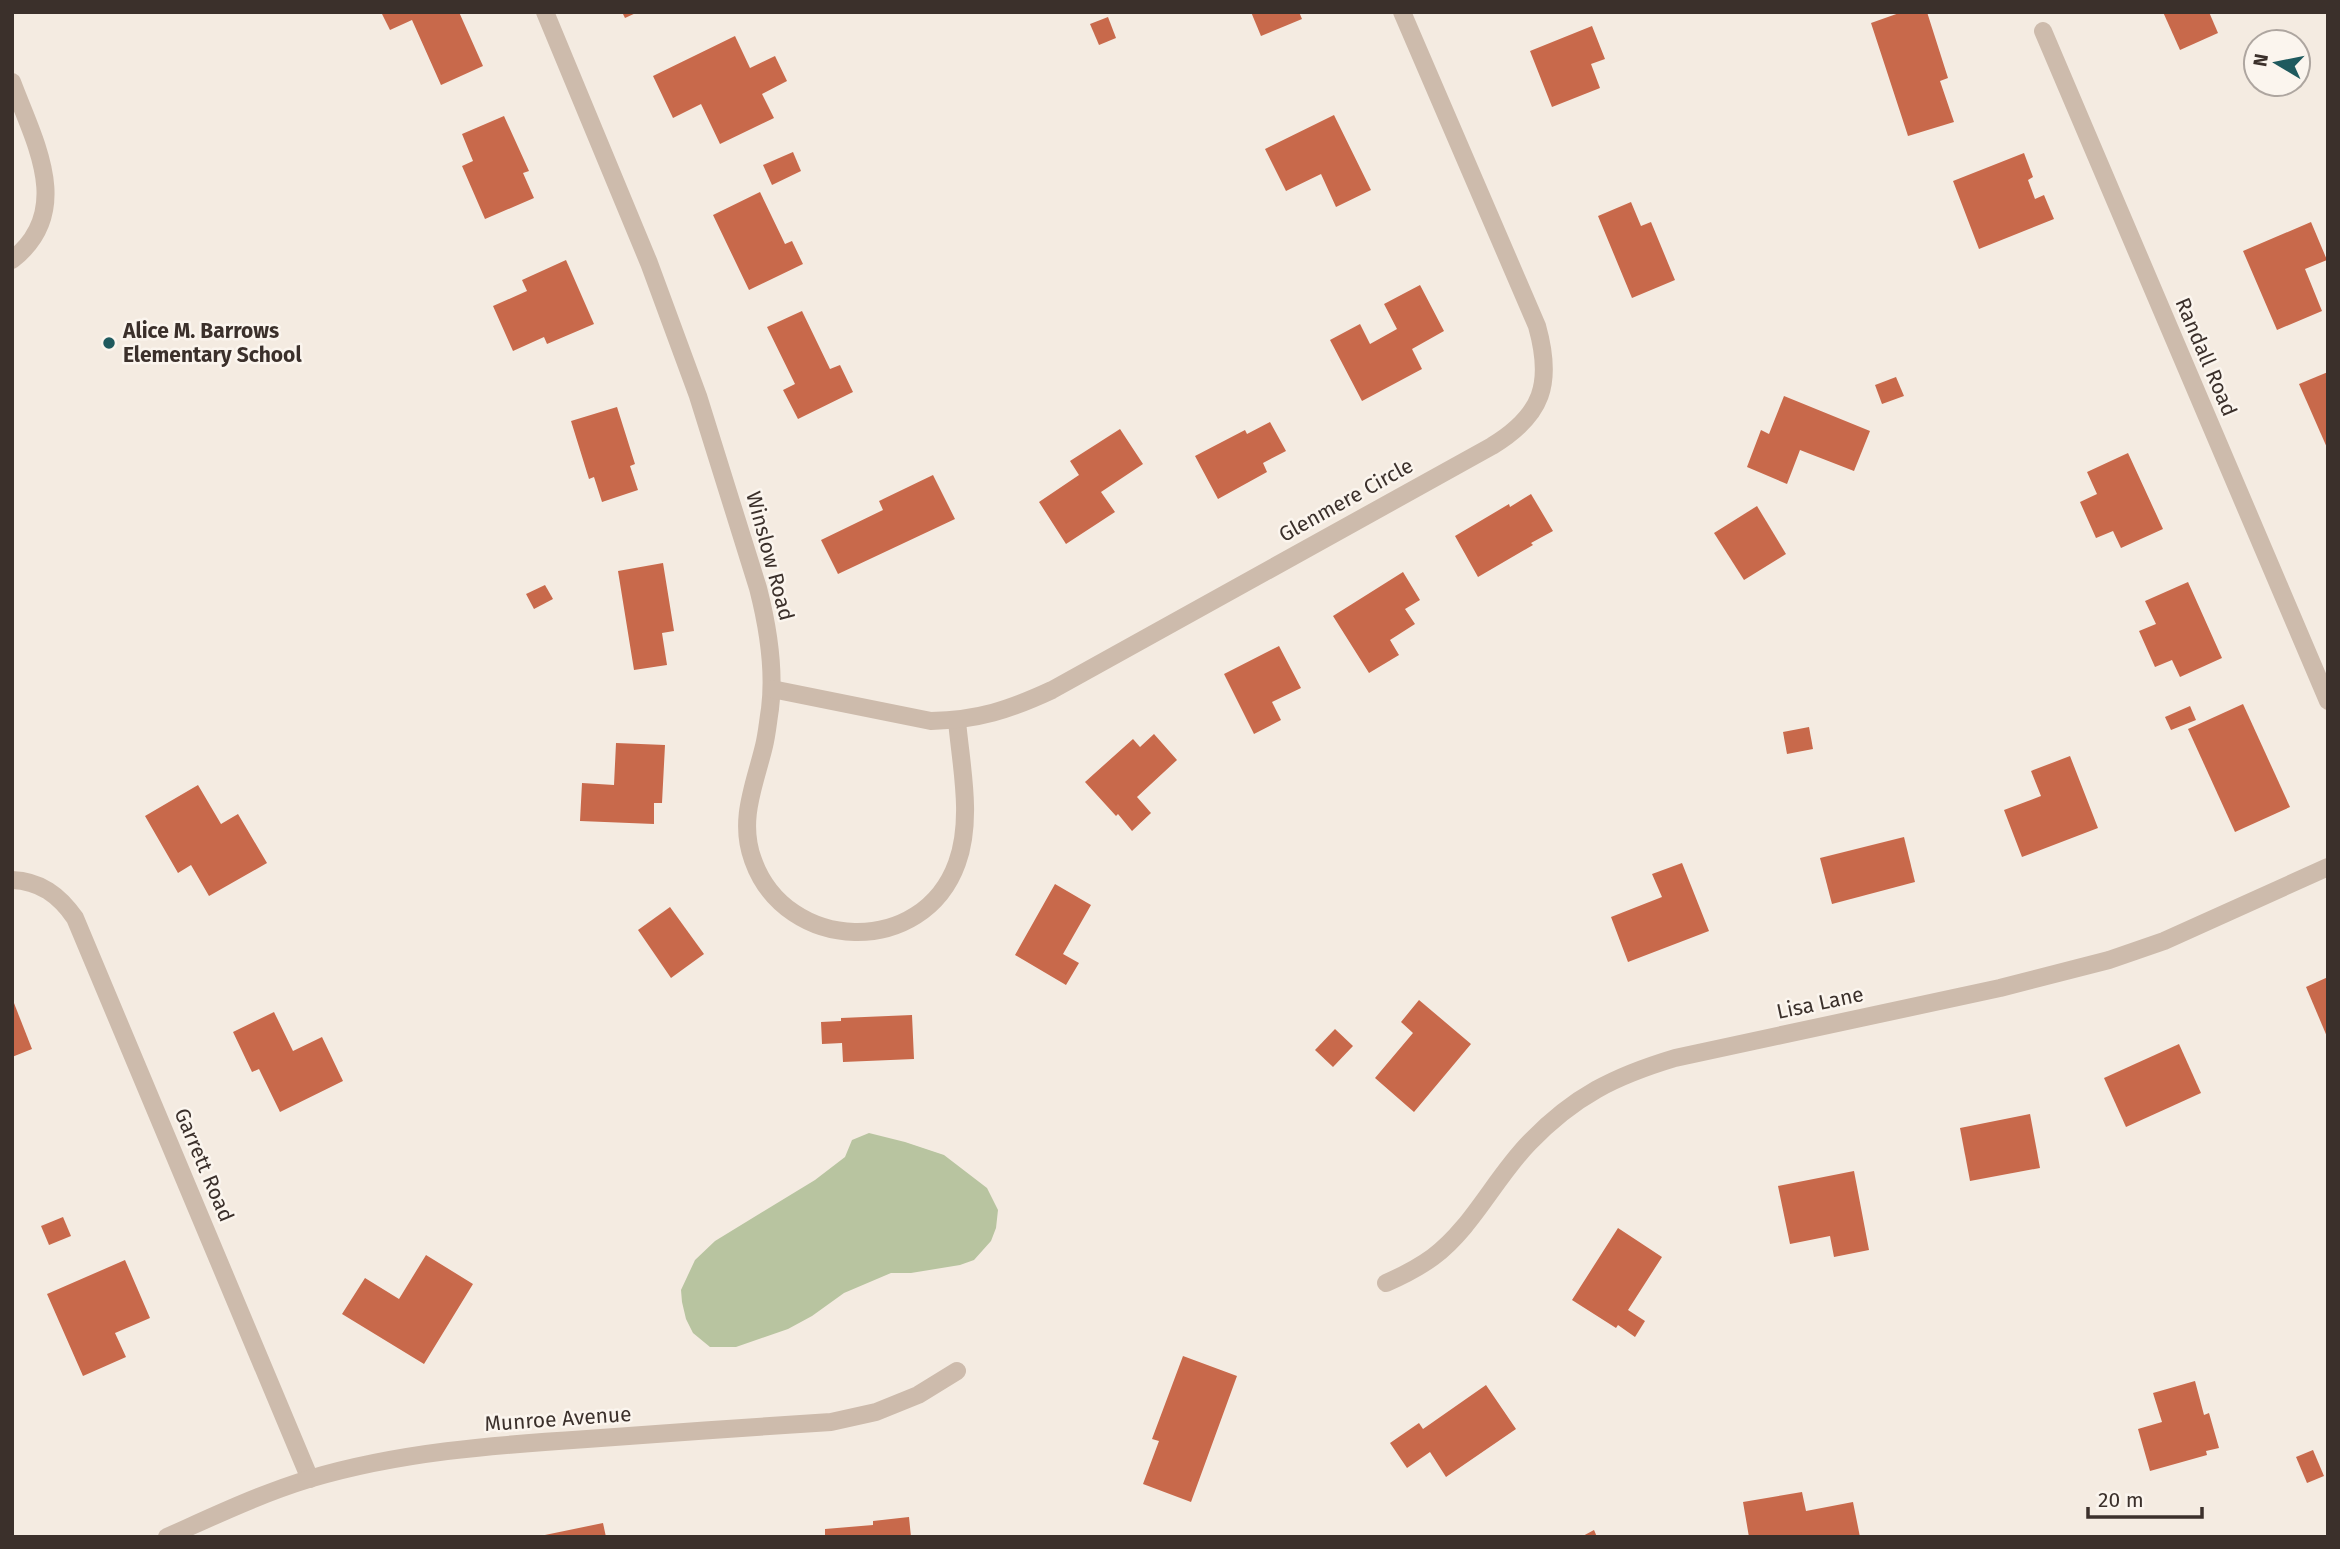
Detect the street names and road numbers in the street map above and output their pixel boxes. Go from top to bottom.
street label: Randall Road [2169,294,2243,420]
street label: Glenmere Circle [1274,452,1418,548]
street label: Winslow Road [740,489,800,623]
street label: Lisa Lane [1774,981,1866,1025]
street label: Garrett Road [168,1104,240,1226]
street label: Munroe Avenue [484,1401,632,1437]

